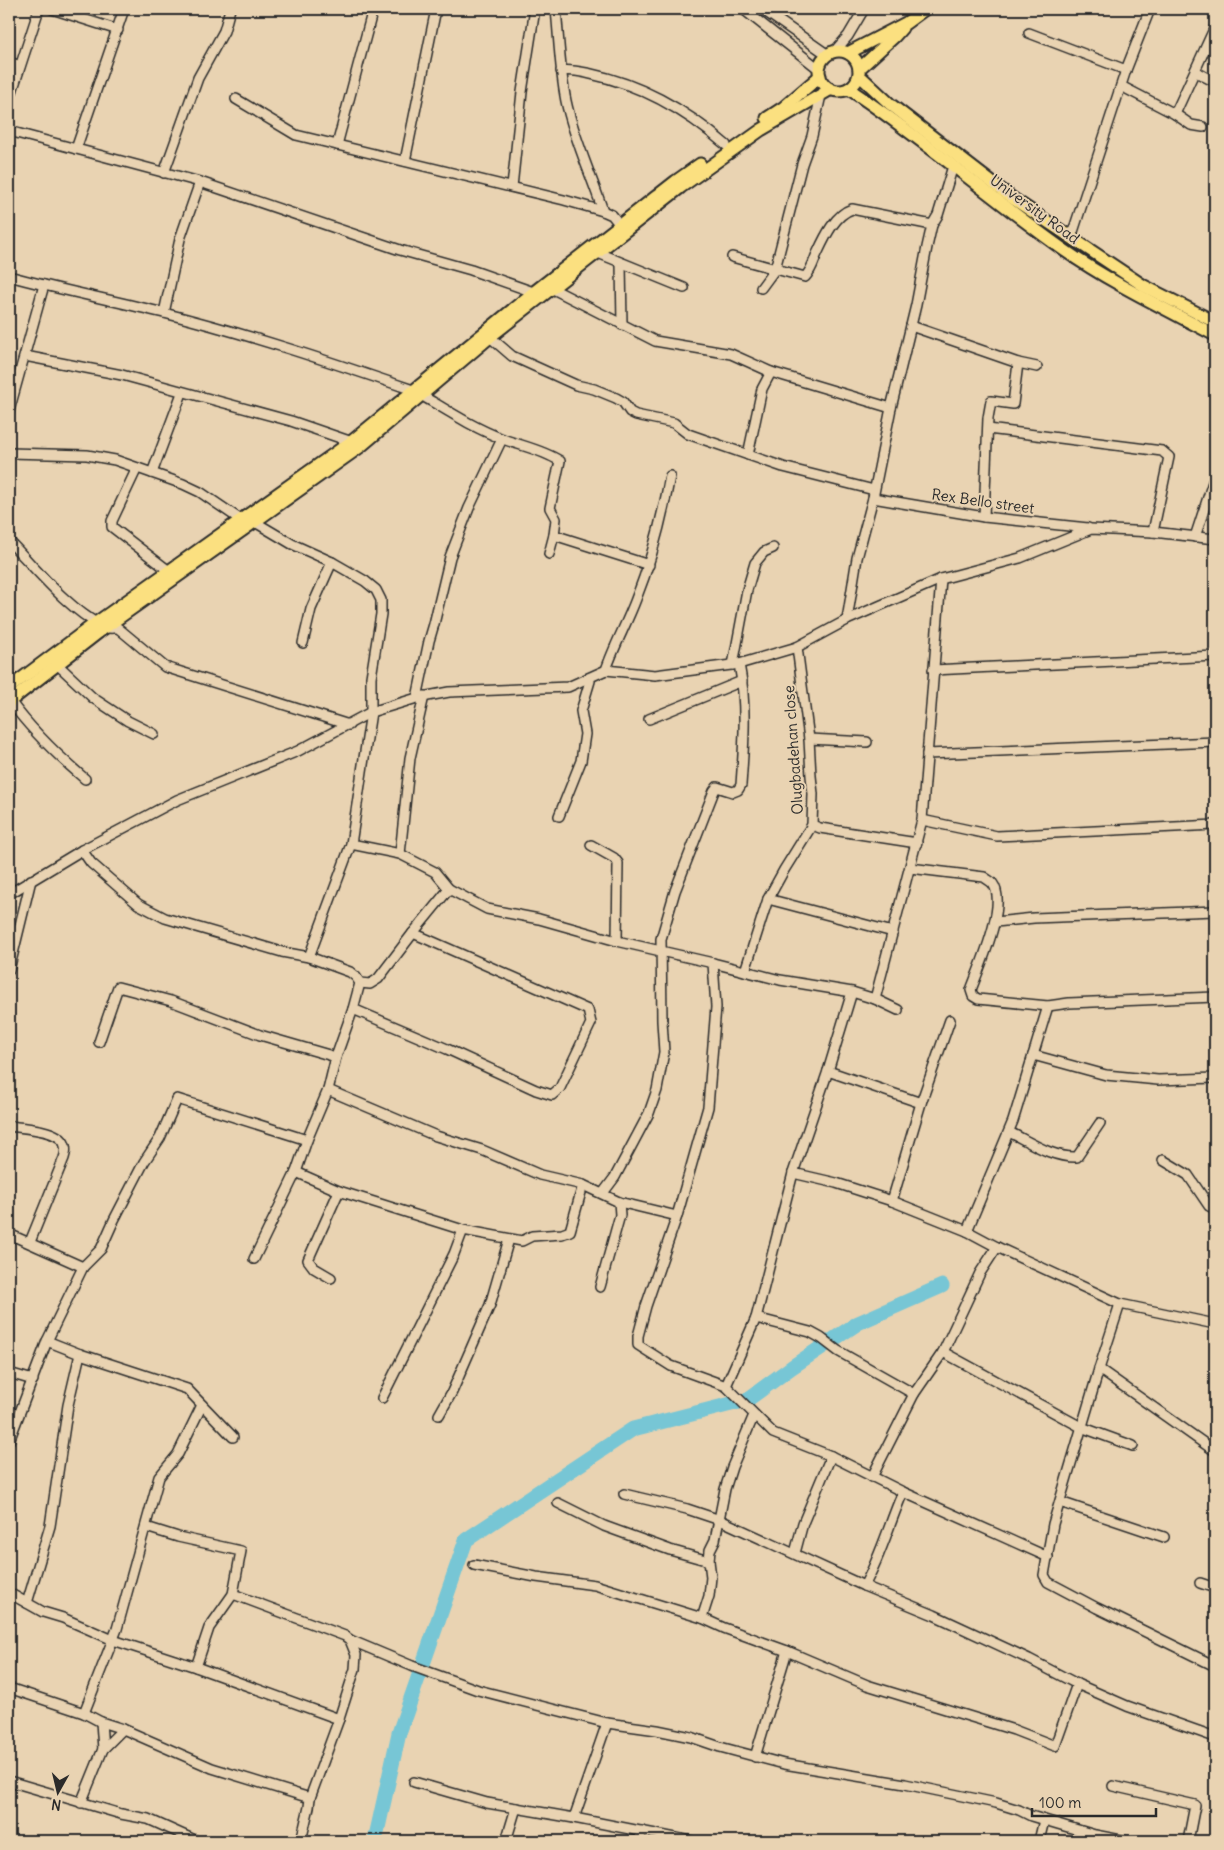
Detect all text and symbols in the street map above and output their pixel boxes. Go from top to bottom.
street label: University Road [986,170,1084,248]
street label: Rex Bello street [930,484,1036,518]
street label: Olugbadehan close [779,685,807,815]
north arrow [32,1768,82,1818]
scale bar [1032,1785,1155,1817]
text: 100 m [1039,1793,1081,1812]
text: N [50,1795,62,1814]

